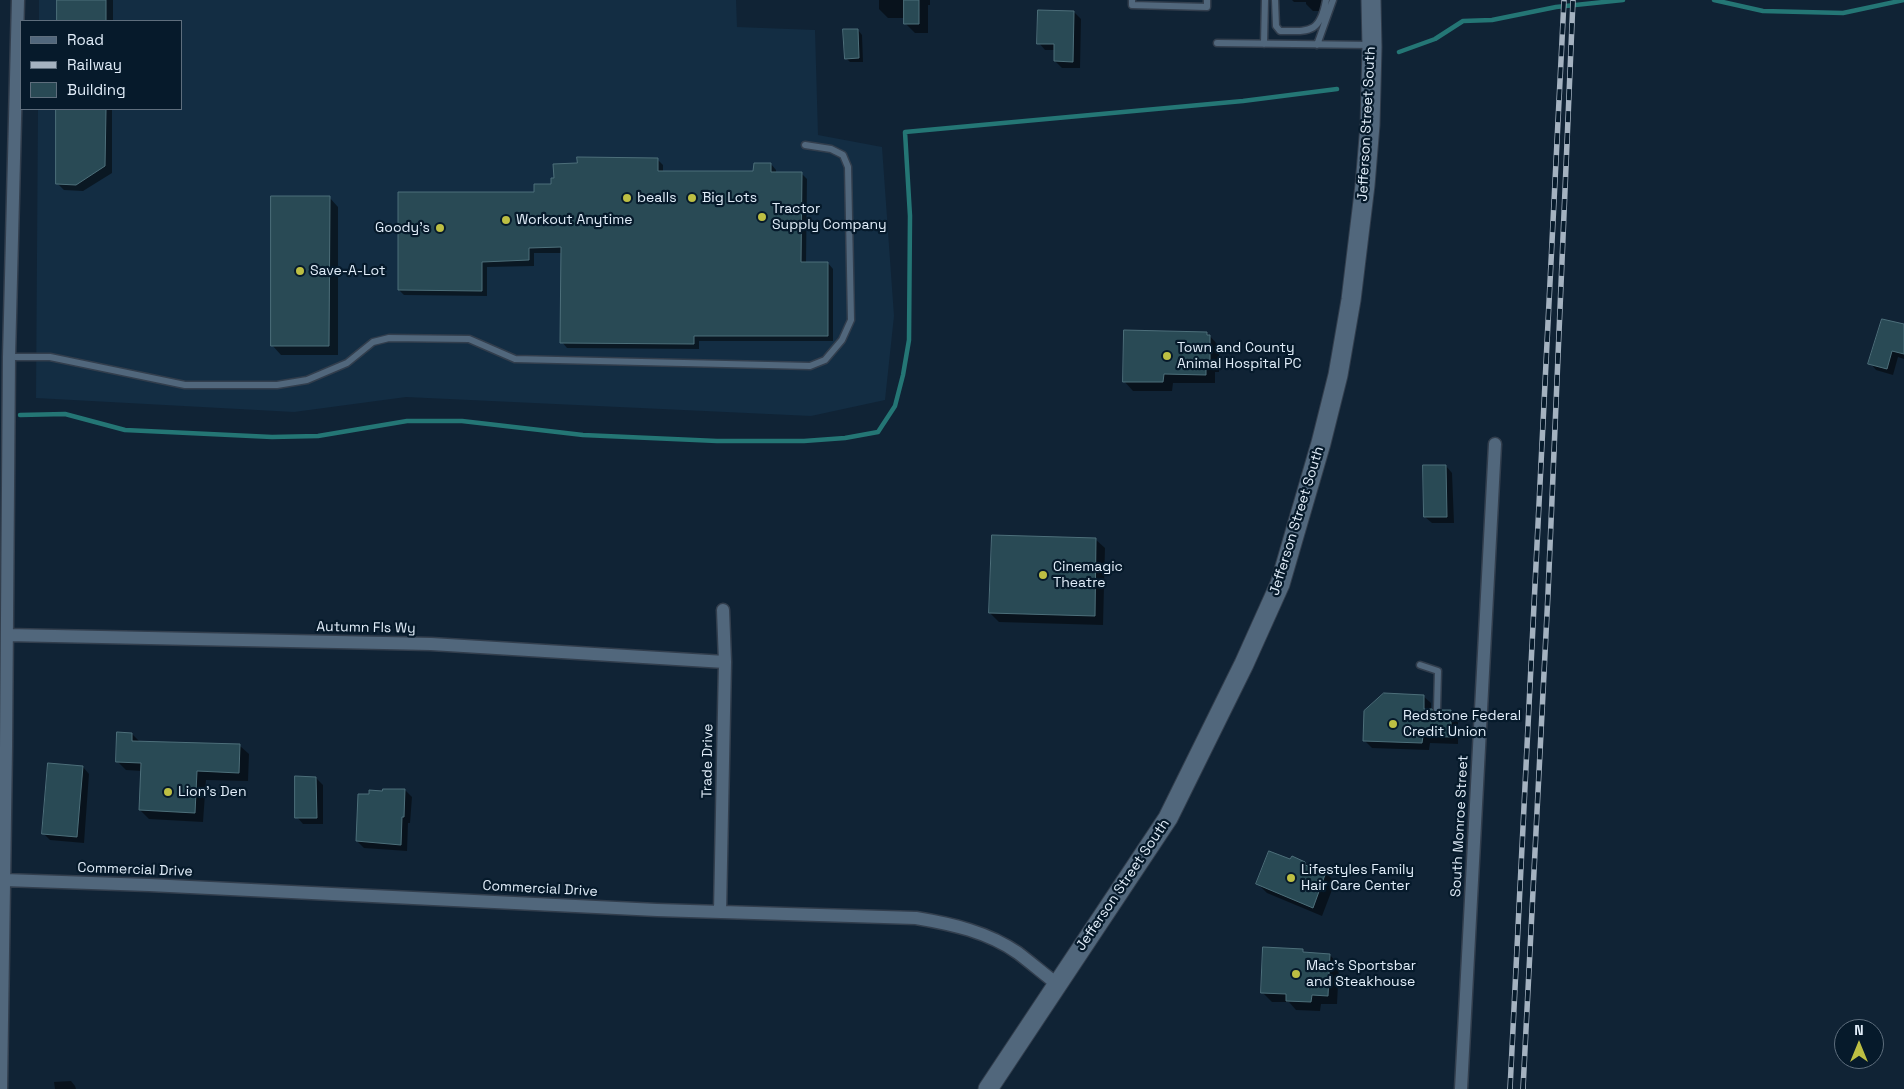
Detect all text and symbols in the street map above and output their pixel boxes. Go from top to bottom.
legend [20,20,182,110]
text: Road [67,30,104,49]
street label: Jefferson Street South [1355,46,1379,202]
text: Railway [67,55,122,74]
text: Building [67,80,126,99]
place label: bealls [637,190,677,206]
place label: Big Lots [702,190,757,206]
marker: bealls [621,192,633,204]
marker: Big Lots [686,192,698,204]
place label: Tractor Supply Company [772,201,887,233]
marker: Tractor Supply Company [756,211,768,223]
place label: Workout Anytime [516,212,632,228]
marker: Workout Anytime [500,214,512,226]
place label: Goody's [375,220,430,236]
marker: Goody's [434,222,446,234]
place label: Save-A-Lot [310,263,385,279]
marker: Save-A-Lot [294,265,306,277]
place label: Town and County Animal Hospital PC [1177,340,1301,372]
marker: Town and County Animal Hospital PC [1161,350,1173,362]
street label: Jefferson Street South [1266,444,1328,598]
place label: Cinemagic Theatre [1053,559,1123,592]
marker: Cinemagic Theatre [1037,569,1049,581]
street label: Autumn Fls Wy [316,619,416,637]
place label: Redstone Federal Credit Union [1403,708,1521,740]
marker: Redstone Federal Credit Union [1387,718,1399,730]
street label: Trade Drive [699,724,717,798]
street label: South Monroe Street [1448,755,1472,897]
place label: Lion's Den [178,784,246,800]
marker: Lion's Den [162,786,174,798]
street label: Jefferson Street South [1073,816,1173,954]
street label: Commercial Drive [77,860,193,880]
place label: Lifestyles Family Hair Care Center [1301,862,1414,894]
marker: Lifestyles Family Hair Care Center [1285,872,1297,884]
street label: Commercial Drive [482,878,598,900]
place label: Mac's Sportsbar and Steakhouse [1306,958,1416,990]
marker: Mac's Sportsbar and Steakhouse [1290,968,1302,980]
north arrow [1834,1019,1884,1069]
text: N [1854,1021,1864,1039]

